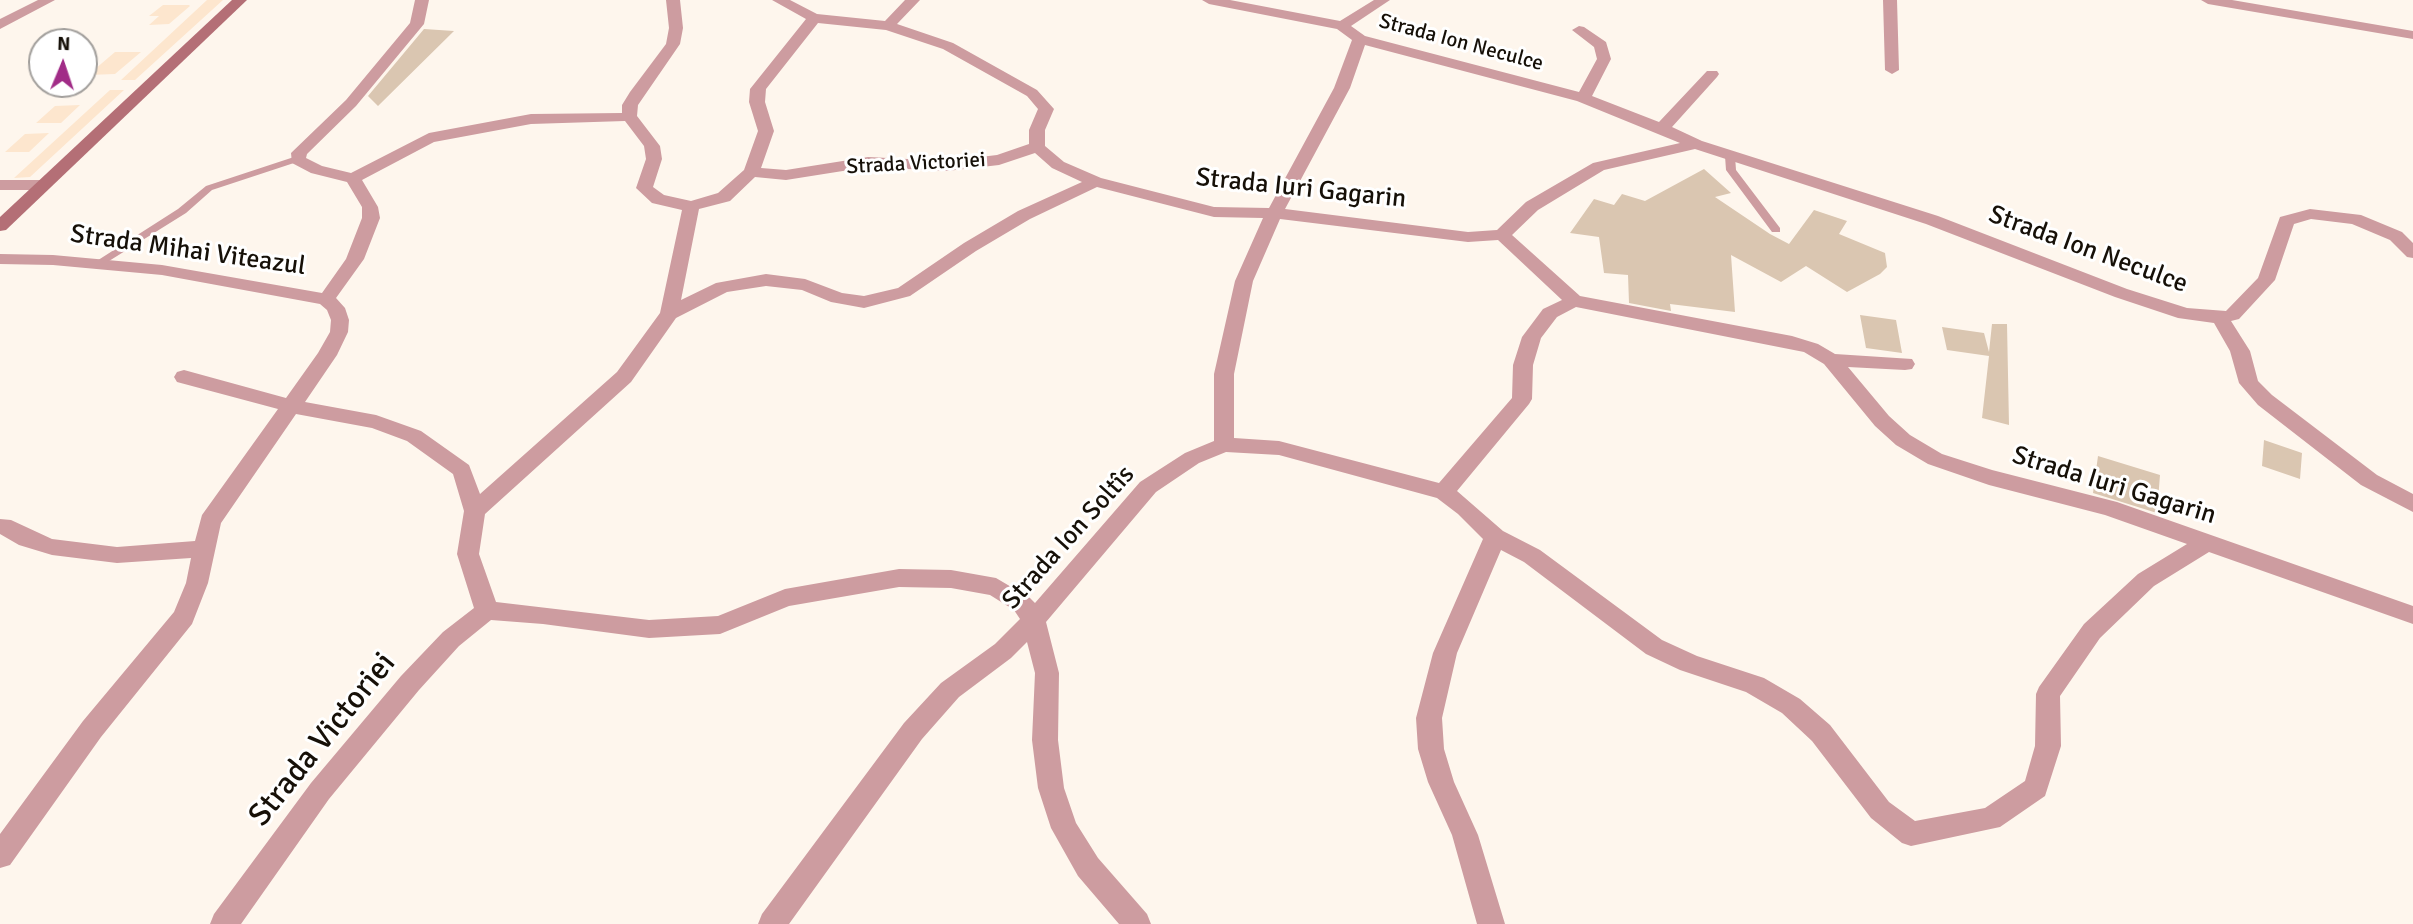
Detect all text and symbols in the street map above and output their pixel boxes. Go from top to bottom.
street label: Strada Ion Neculce [1376,9,1546,77]
north arrow [28,28,98,98]
text: N [57,32,71,56]
street label: Strada Victoriei [846,148,986,180]
street label: Strada Iuri Gagarin [1194,162,1408,216]
street label: Strada Ion Neculce [1984,200,2192,300]
street label: Strada Mihai Viteazul [68,219,308,283]
street label: Strada Iuri Gagarin [2008,440,2220,532]
street label: Strada Ion Soltîs [996,460,1142,616]
street label: Strada Victoriei [241,645,405,835]

